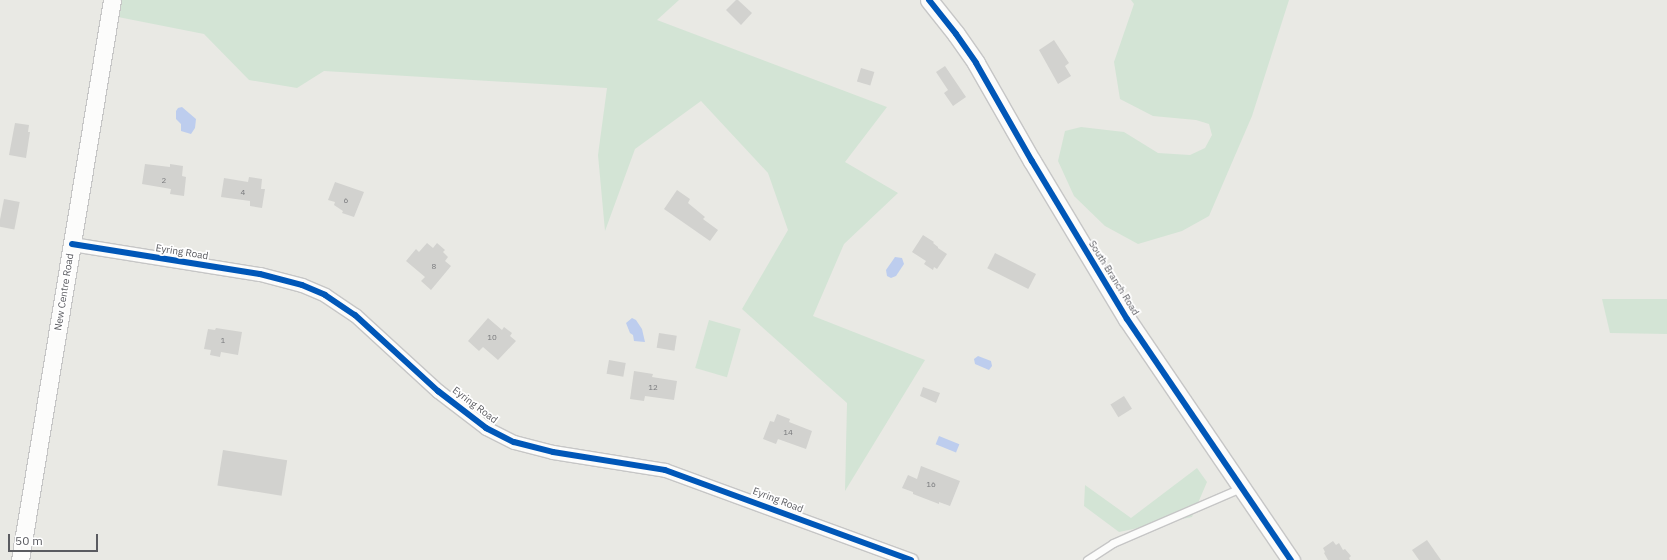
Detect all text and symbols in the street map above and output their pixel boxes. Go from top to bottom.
house number: 2 [162,176,166,186]
house number: 4 [241,188,245,198]
house number: 6 [344,196,348,206]
street label: South Branch Road [1086,238,1142,318]
street label: Eyring Road [155,242,209,262]
street label: New Centre Road [52,253,76,331]
house number: 8 [432,262,436,272]
house number: 10 [487,333,497,343]
house number: 1 [221,336,225,346]
house number: 12 [648,383,658,393]
street label: Eyring Road [450,384,500,426]
house number: 14 [783,428,793,438]
house number: 16 [926,480,936,490]
street label: Eyring Road [751,485,805,515]
scale bar [10,526,100,552]
text: 50 m [15,533,43,548]

